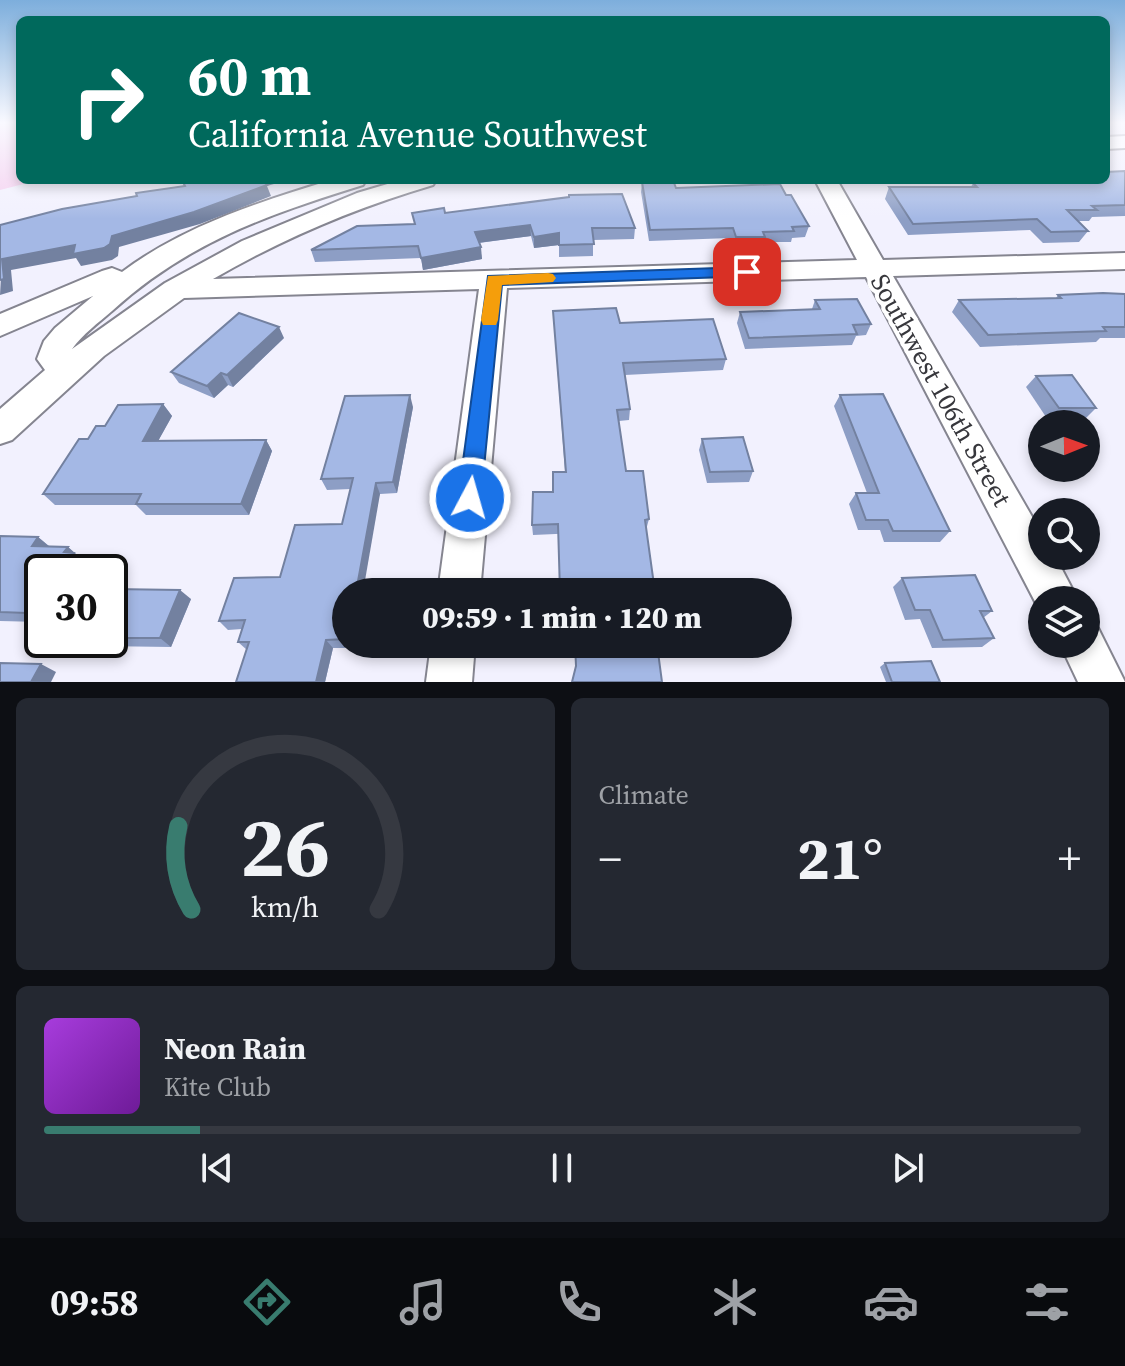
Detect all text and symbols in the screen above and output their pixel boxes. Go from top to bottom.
text: 60 m [188,37,311,114]
icon: right [56,48,160,152]
text: California Avenue Southwest [188,110,647,159]
pin [713,238,781,306]
icon: arrive [725,250,769,294]
street label: Southwest 106th Street [862,267,1020,513]
north arrow [1028,410,1100,482]
map controls [1028,410,1100,658]
position arrow [428,456,512,540]
button: search [1028,498,1100,570]
speed limit sign: 30 [24,554,128,658]
button: layers [1028,586,1100,658]
text: 09:59 · 1 min · 120 m [422,597,702,638]
text: Climate [599,777,689,813]
text: 26 [240,790,330,904]
text: 21° [797,817,883,899]
text: − [599,828,622,889]
text: + [1058,828,1081,889]
text: km/h [251,887,319,927]
text: Neon Rain [164,1028,306,1069]
text: Kite Club [164,1069,271,1105]
icon: previous [195,1146,239,1190]
icon: pause [540,1146,584,1190]
icon: next [886,1146,930,1190]
icon: directions [239,1274,295,1330]
icon: music [395,1274,451,1330]
icon: phone [551,1274,607,1330]
icon: climate [707,1274,763,1330]
icon: car [863,1274,919,1330]
icon: filters [1019,1274,1075,1330]
text: 09:58 [50,1278,139,1327]

